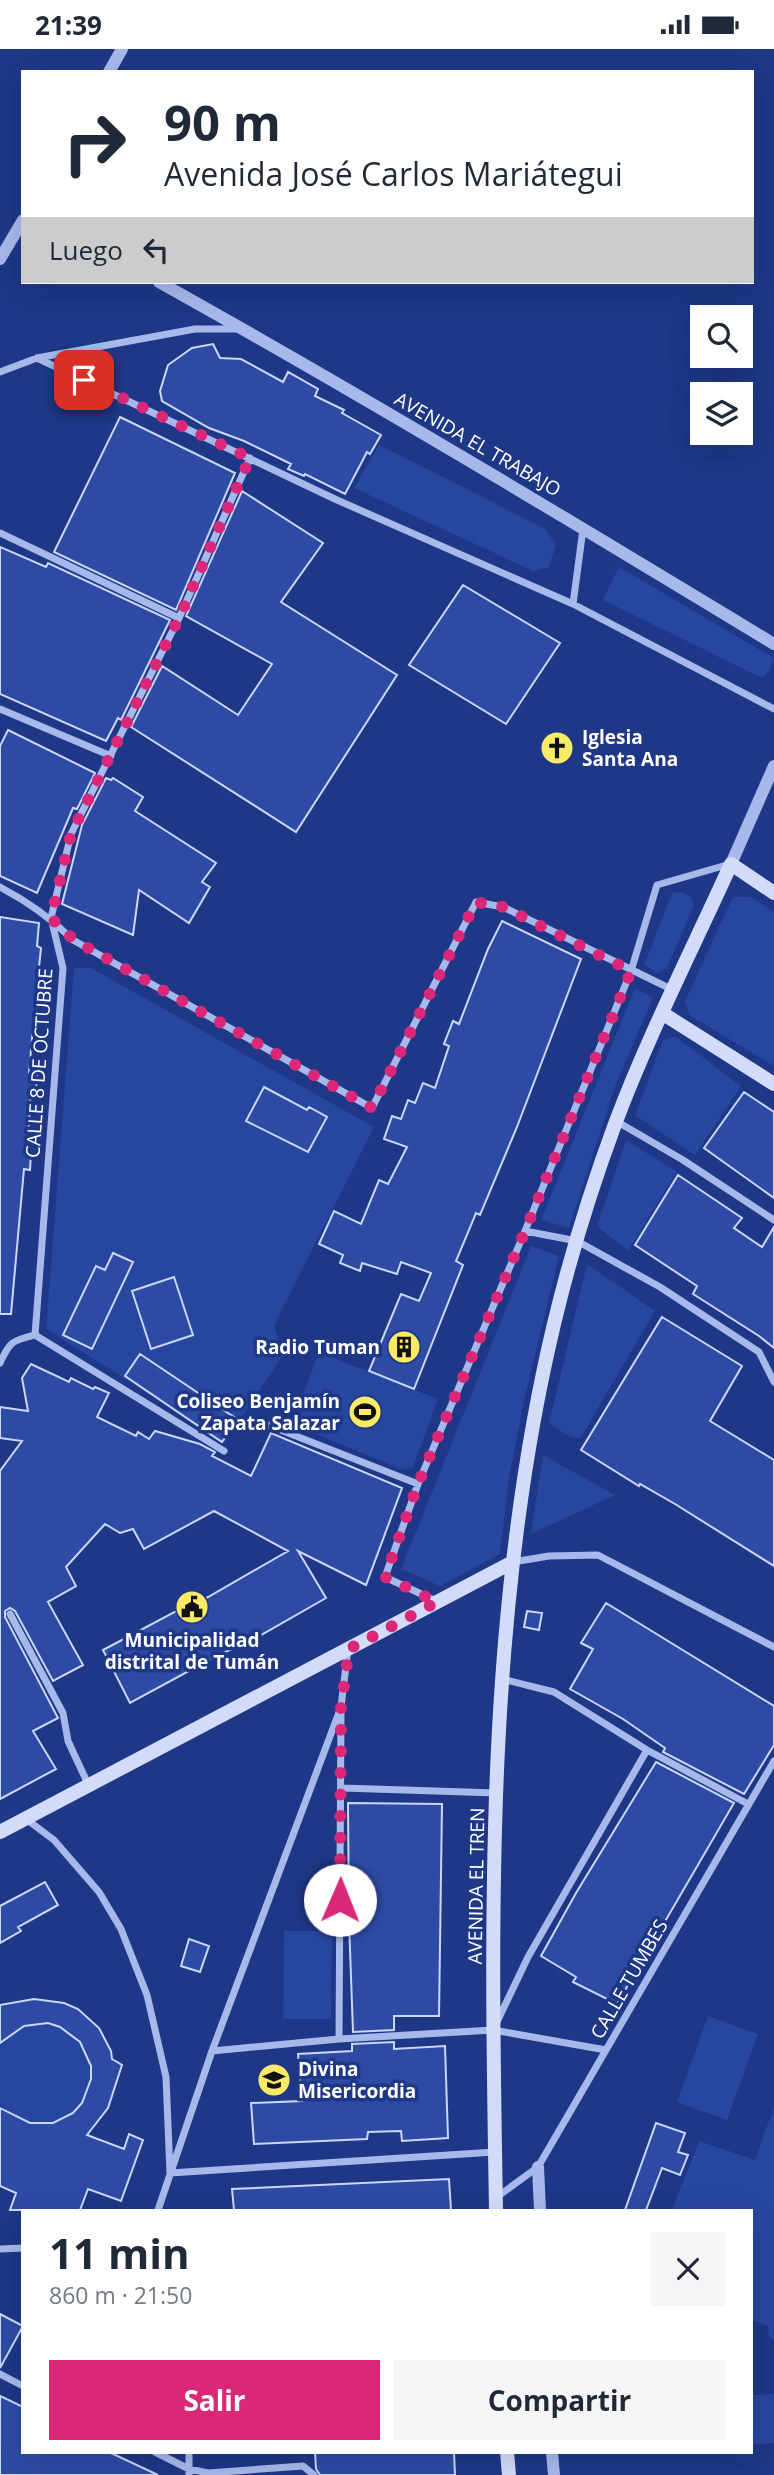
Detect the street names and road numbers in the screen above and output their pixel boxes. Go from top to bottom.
street label: AVENIDA EL TRABAJO [390,386,566,502]
street label: CALLE 8 DE OCTUBRE [19,967,59,1159]
street label: AVENIDA EL TREN [462,1807,490,1965]
street label: CALLE TUMBES [584,1914,674,2044]

